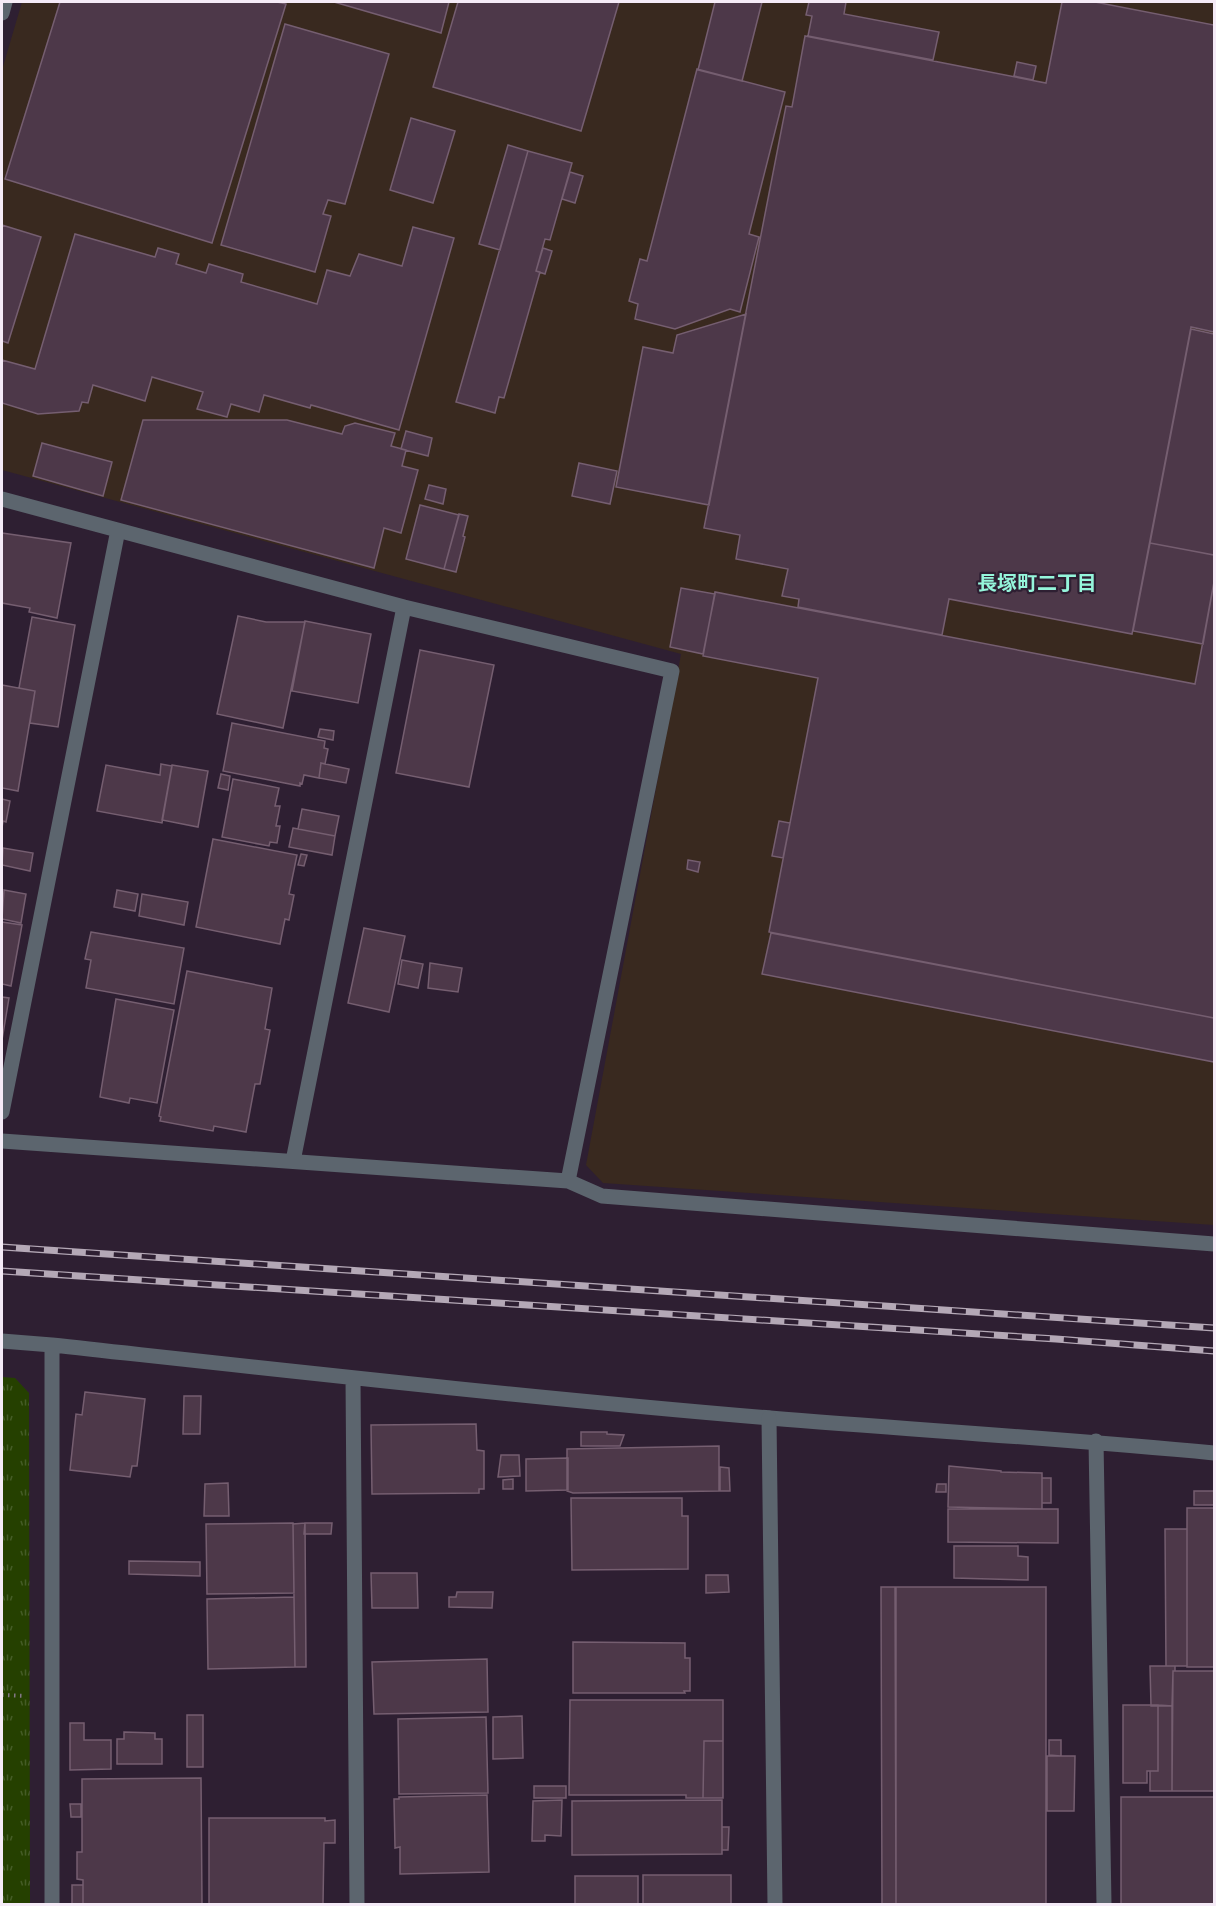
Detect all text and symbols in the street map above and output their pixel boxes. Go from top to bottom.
district label: 長塚町二丁目 [977,571,1097,595]

